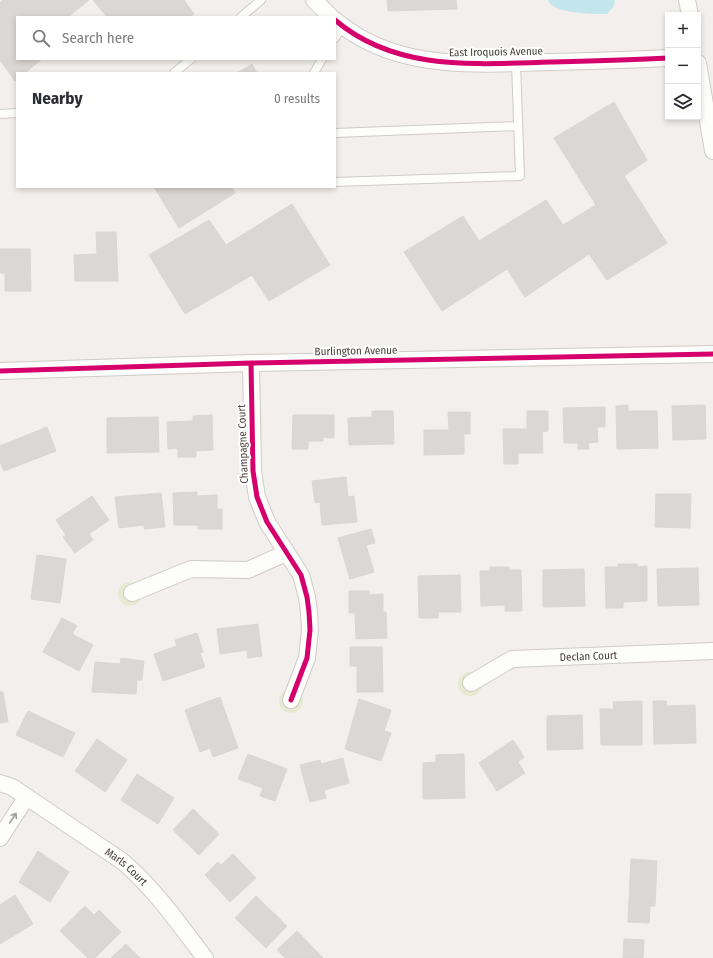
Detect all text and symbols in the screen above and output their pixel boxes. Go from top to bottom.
map controls [665,12,701,120]
button: + [665,12,701,48]
search box [16,16,336,60]
icon: search [30,27,52,49]
text: Search here [62,29,134,47]
street label: East Iroquois Avenue [449,45,543,59]
button: − [665,48,701,84]
button: layers [665,84,701,120]
text: Nearby [32,88,83,109]
text: 0 results [274,91,320,106]
street label: Burlington Avenue [314,344,398,358]
street label: Champagne Court [235,404,251,484]
street label: Declan Court [559,648,618,664]
one-way arrow [9,813,17,824]
street label: Marls Court [103,845,151,888]

